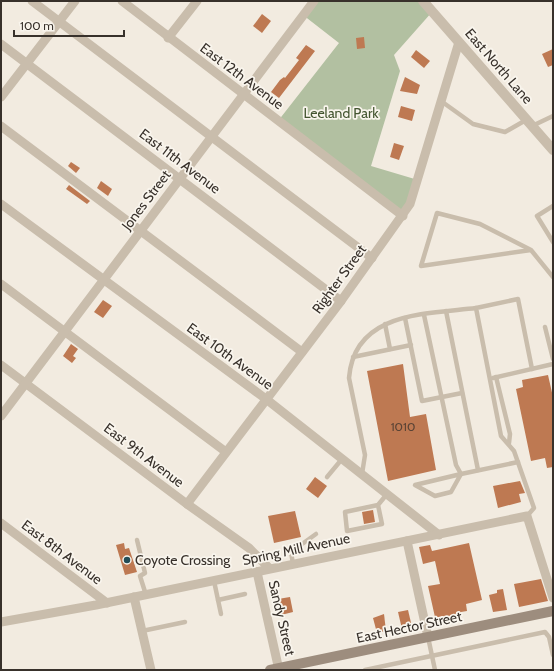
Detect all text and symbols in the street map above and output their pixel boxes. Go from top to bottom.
scale bar [14,12,124,38]
text: 100 m [20,18,54,33]
street label: East North Lane [461,25,537,107]
street label: East 12th Avenue [197,39,287,113]
park label: Leeland Park [303,104,379,122]
street label: East 11th Avenue [136,125,224,197]
street label: Jones Street [117,166,175,235]
street label: Righter Street [308,241,370,317]
street label: East 10th Avenue [183,319,277,393]
street label: East 9th Avenue [100,419,188,491]
house number: 1010 [391,419,415,434]
street label: East 8th Avenue [18,516,106,588]
street label: Spring Mill Avenue [241,529,351,569]
place label: Coyote Crossing [135,551,231,569]
marker: Coyote Crossing [122,555,132,565]
street label: Sandy Street [265,579,299,658]
street label: East Hector Street [355,607,464,647]

